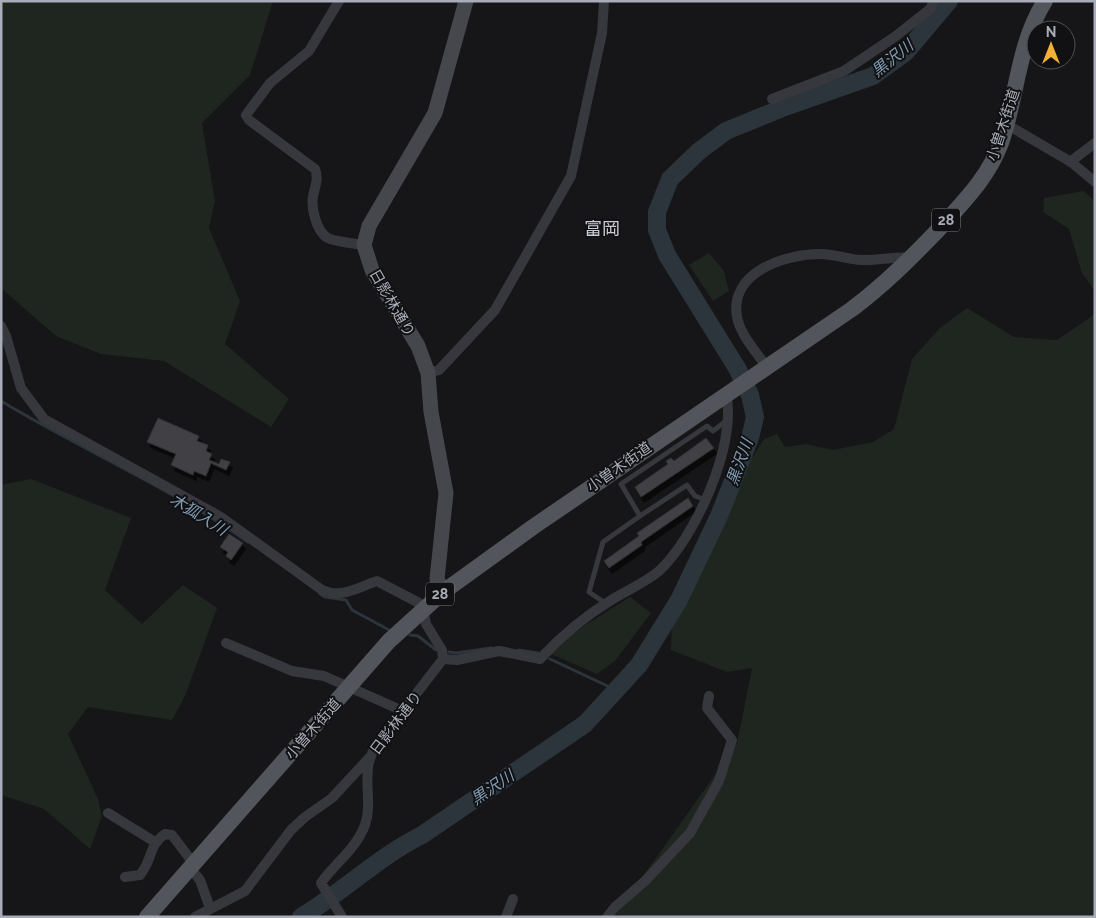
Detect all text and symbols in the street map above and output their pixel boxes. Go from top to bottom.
north arrow [1026,20,1076,70]
text: N [1046,24,1056,40]
water label: 黒沢川 [868,35,918,81]
street label: 小曽木街道 [983,87,1023,163]
road number: 28 [932,208,960,232]
district label: 富岡 [584,218,620,239]
street label: 日影林通り [365,266,419,340]
water label: 黒沢川 [722,434,757,488]
street label: 小曽木街道 [583,438,655,496]
water label: 木狐入川 [167,489,233,540]
road number: 28 [426,582,454,606]
street label: 日影林通り [366,688,426,758]
street label: 小曽木街道 [282,695,344,763]
water label: 黒沢川 [467,765,519,809]

